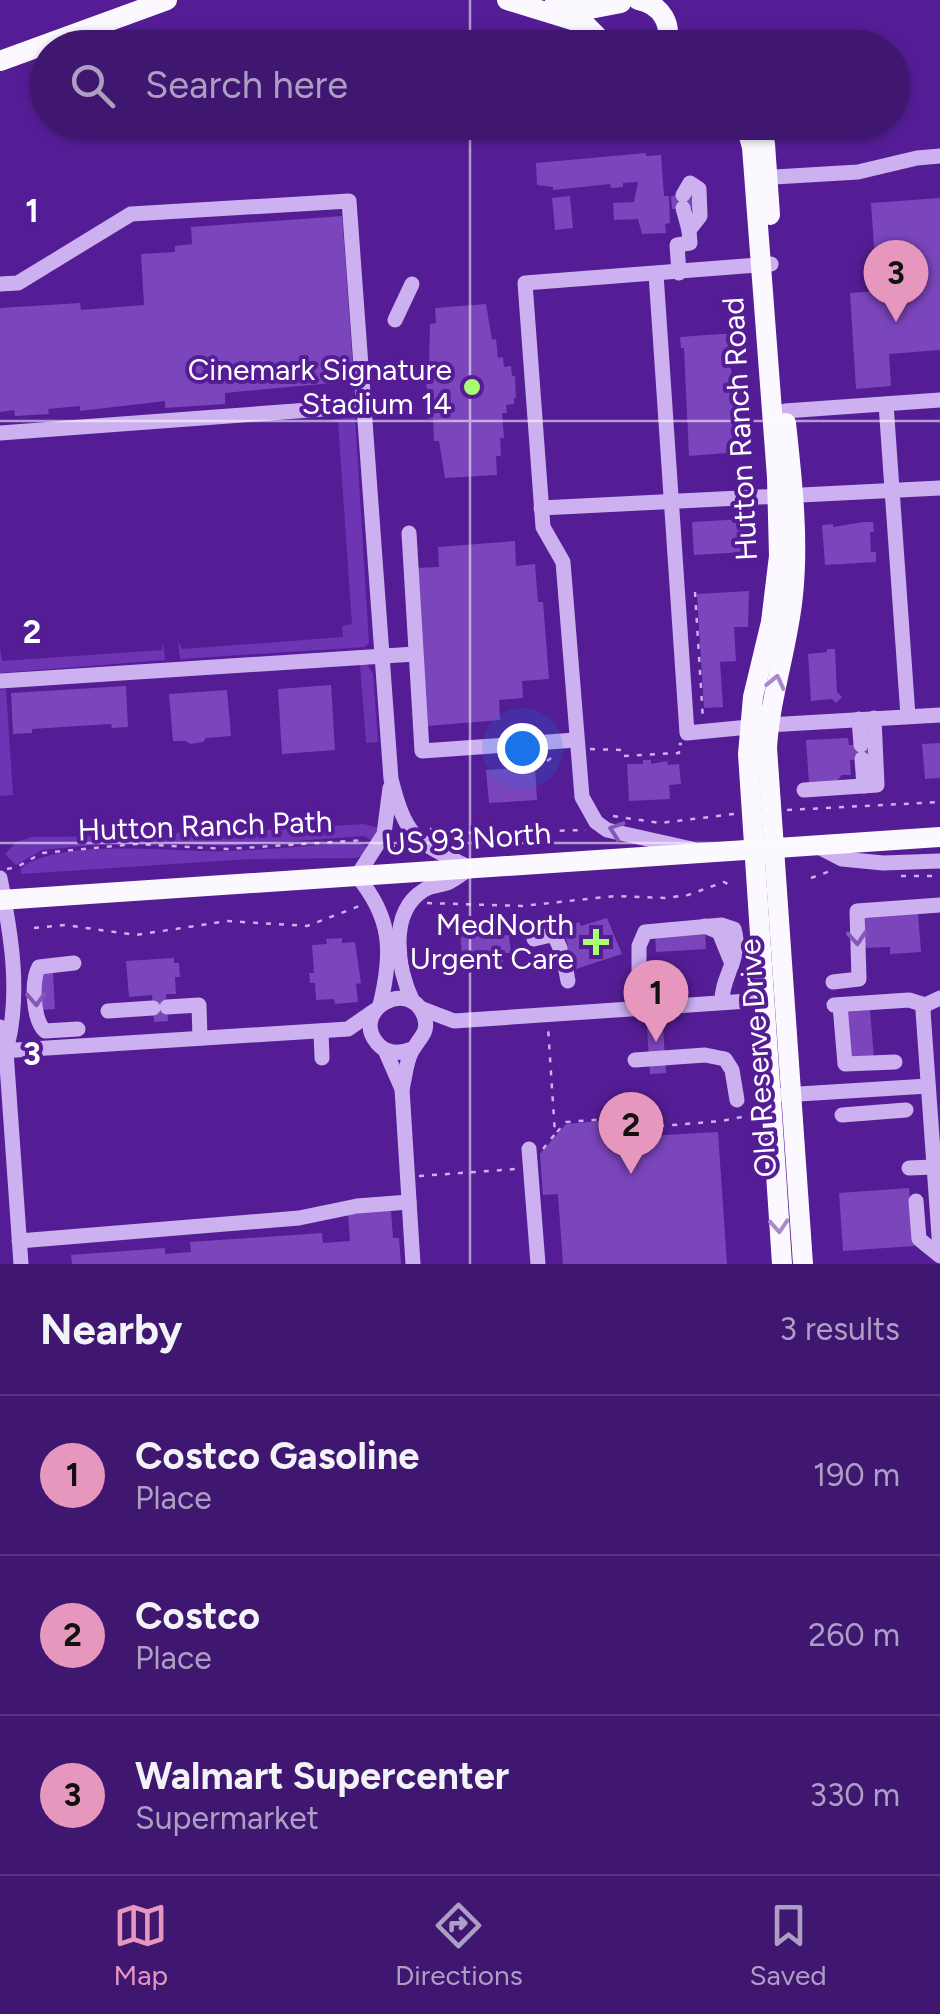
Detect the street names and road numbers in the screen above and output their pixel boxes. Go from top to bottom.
street label: Hutton Ranch Road [714,296,765,562]
street label: Hutton Ranch Path [77,803,333,848]
street label: US 93 North [384,814,552,863]
street label: Old Reserve Drive [731,938,784,1179]

